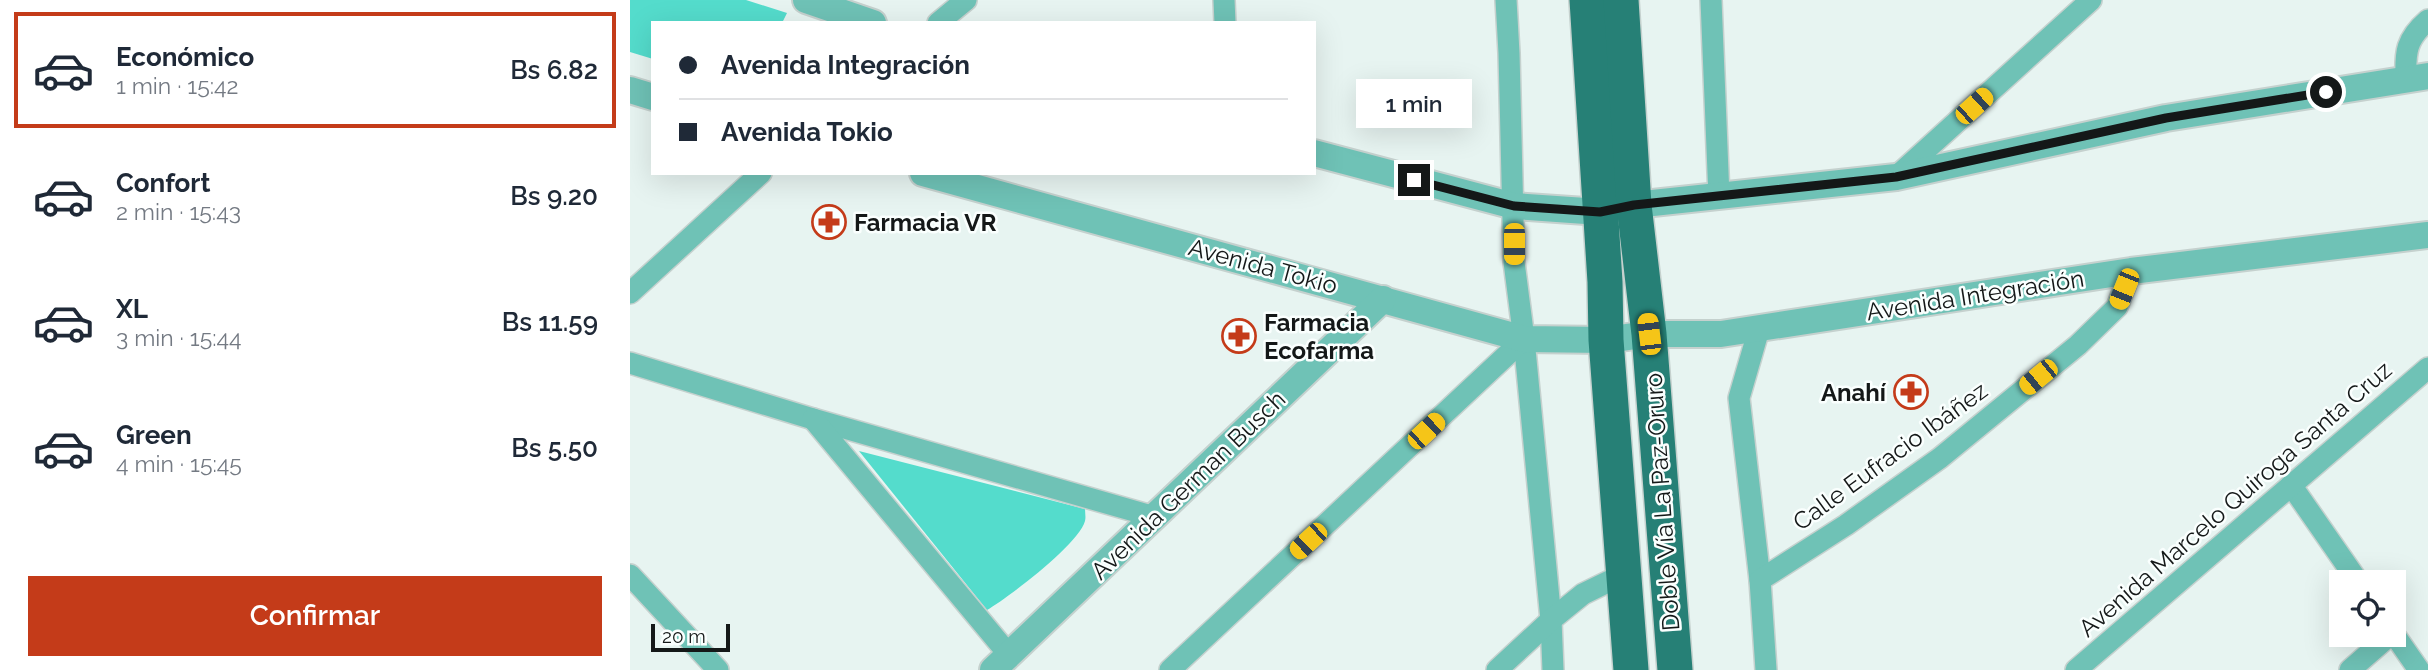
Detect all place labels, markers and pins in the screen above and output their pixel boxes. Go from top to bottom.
pharmacy icon: Farmacia VR [810,203,848,241]
place label: Farmacia VR [854,208,997,237]
place label: Farmacia Ecofarma [1264,308,1374,365]
pharmacy icon: Farmacia Ecofarma [1220,317,1258,355]
pharmacy icon: Anahí [1892,373,1930,411]
place label: Anahí [1821,378,1887,407]

